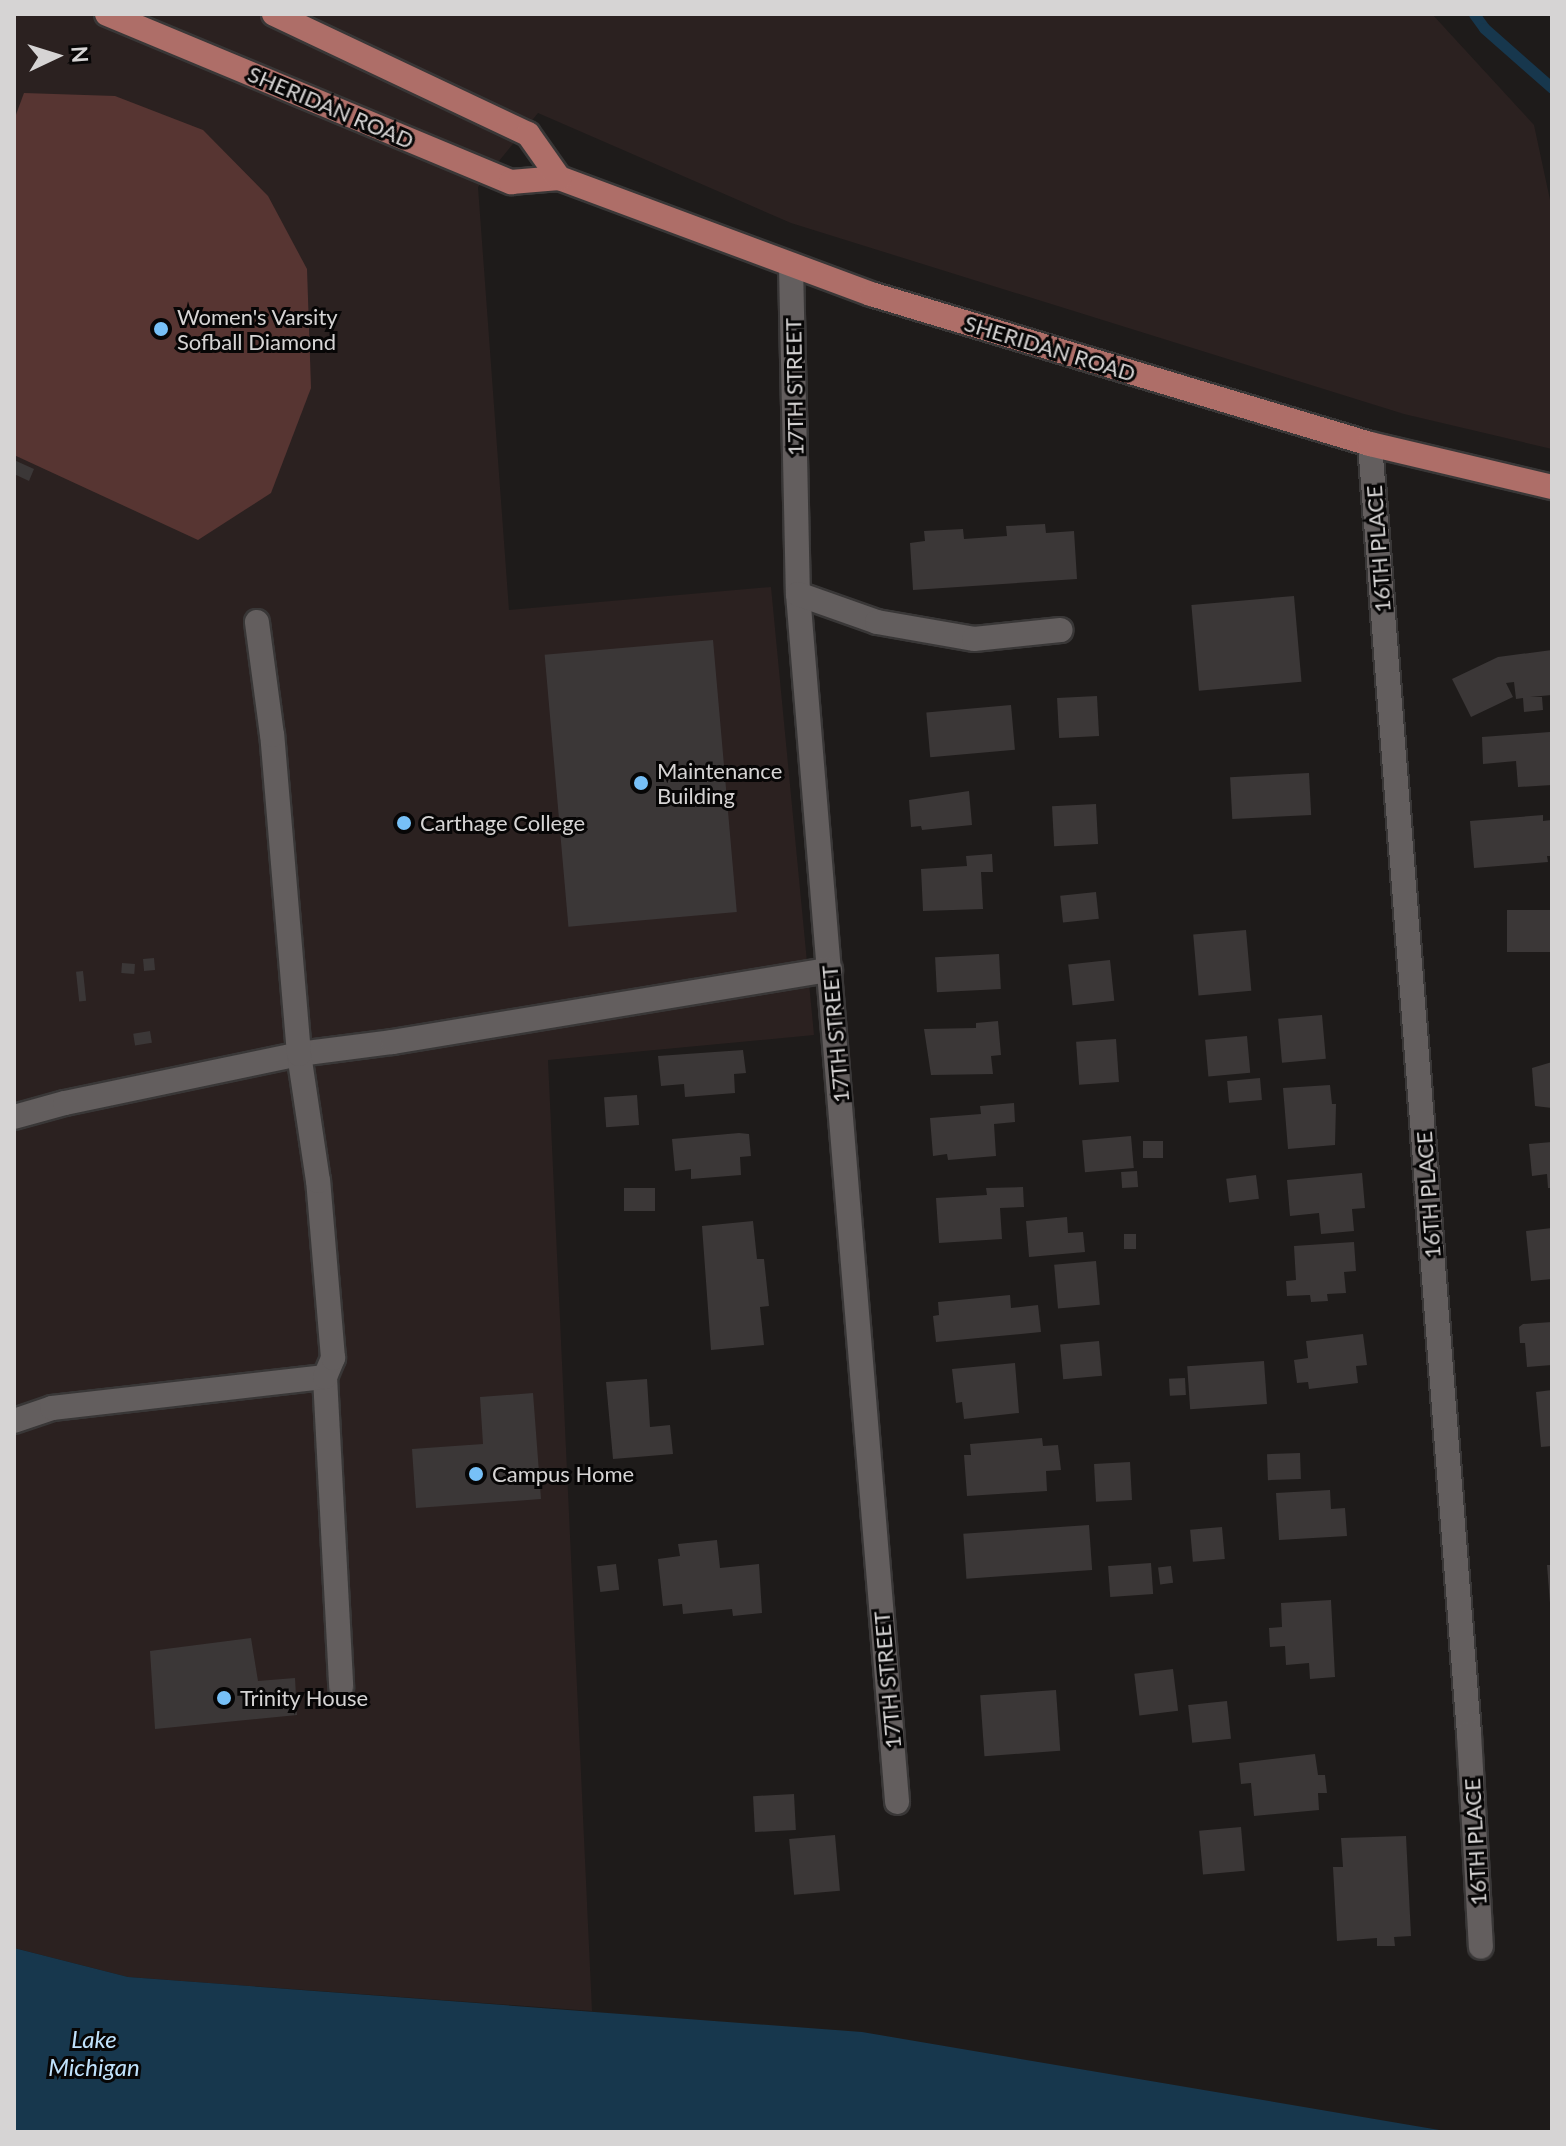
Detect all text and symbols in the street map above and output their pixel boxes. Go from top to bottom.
north arrow [16,16,96,96]
text: N [66,45,94,64]
street label: SHERIDAN ROAD [244,60,418,154]
place label: Women's Varsity Sofball Diamond [177,303,338,354]
street label: SHERIDAN ROAD [961,309,1139,387]
street label: 17TH STREET [780,318,808,456]
marker: Women's Varsity Sofball Diamond [152,320,170,338]
street label: 16TH PLACE [1360,485,1396,613]
place label: Maintenance Building [657,757,782,808]
marker: Maintenance Building [632,774,650,792]
place label: Carthage College [420,810,585,836]
marker: Carthage College [395,814,413,832]
street label: 17TH STREET [816,964,854,1104]
street label: 16TH PLACE [1410,1131,1446,1259]
place label: Campus Home [492,1461,634,1487]
marker: Campus Home [467,1465,485,1483]
street label: 17TH STREET [868,1610,906,1750]
place label: Trinity House [240,1685,369,1711]
marker: Trinity House [215,1689,233,1707]
street label: 16TH PLACE [1458,1778,1492,1906]
water label: Lake Michigan [48,2025,140,2081]

